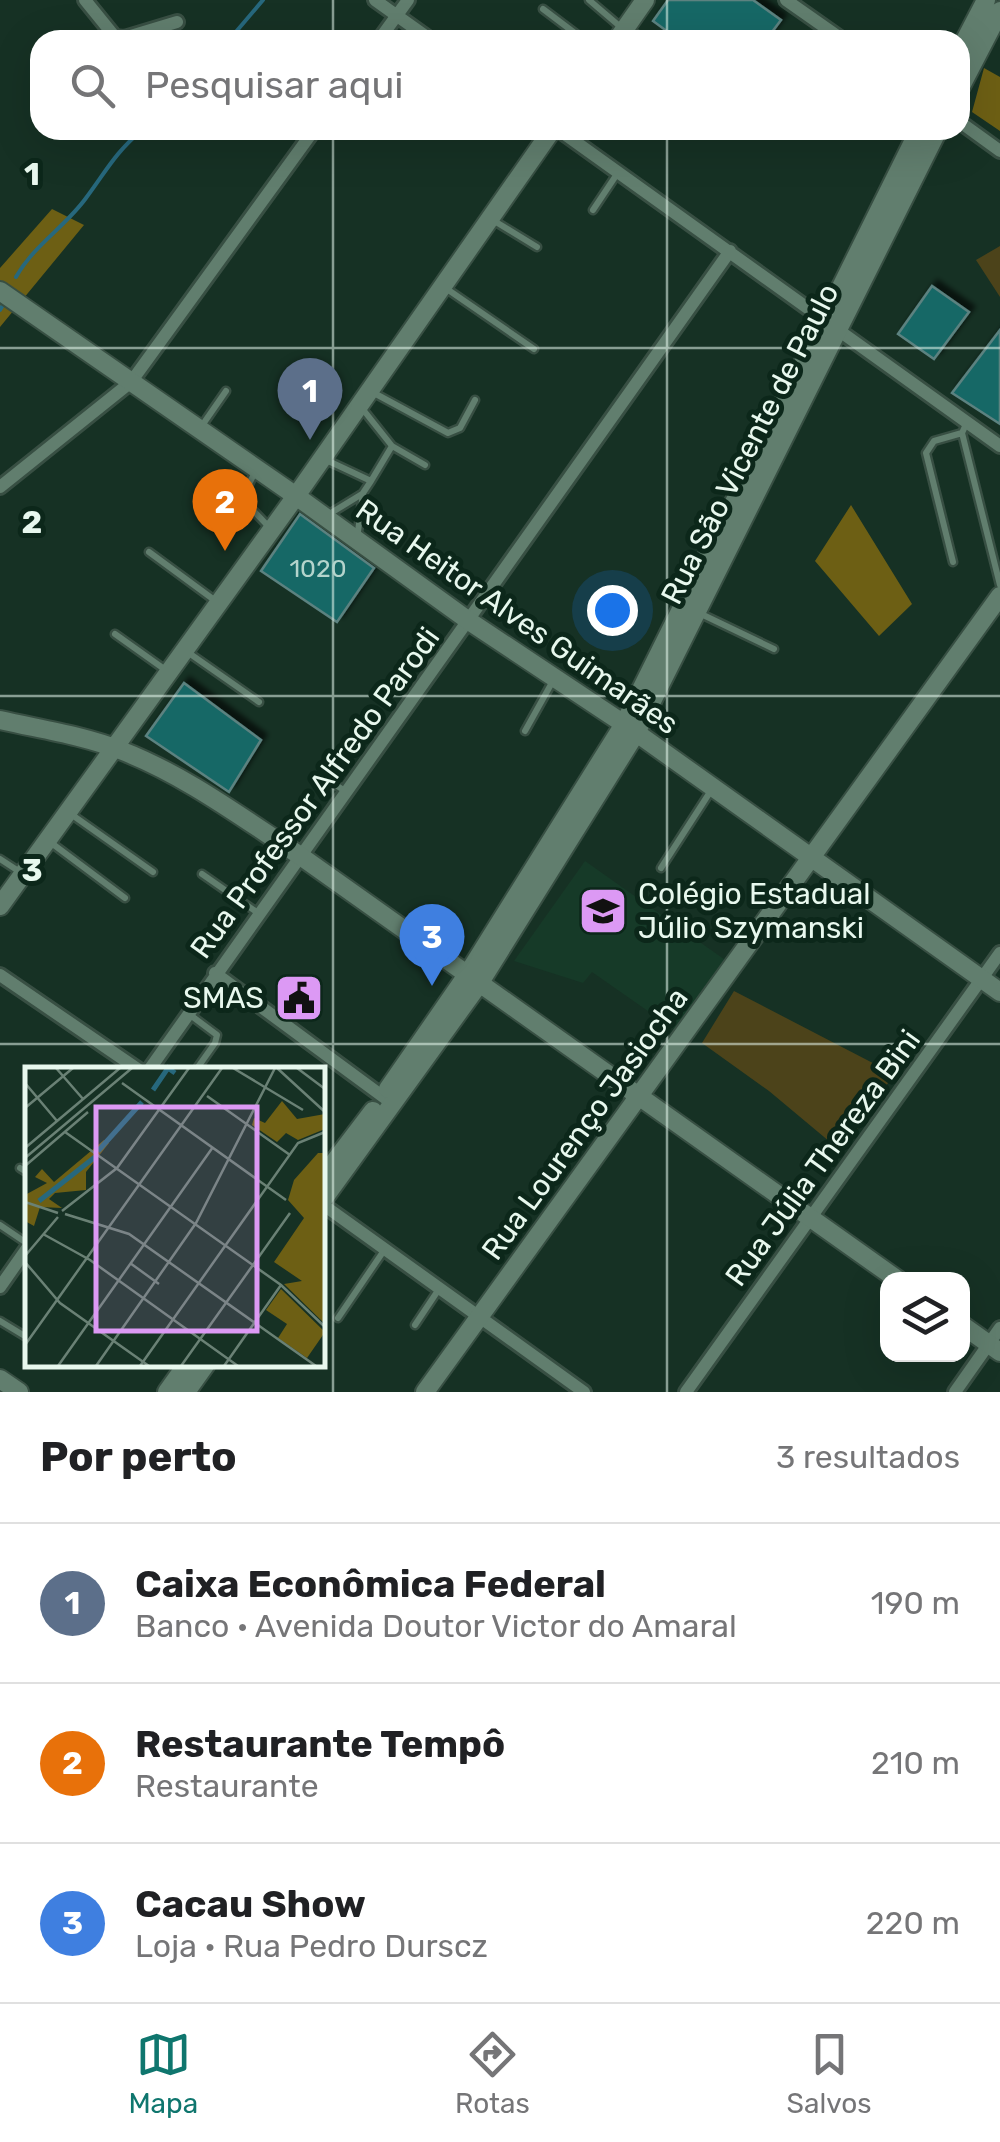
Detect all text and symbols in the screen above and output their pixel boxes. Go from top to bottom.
search box [30,30,970,140]
icon: search [65,58,120,113]
text: Pesquisar aqui [145,62,403,108]
text: 1 [24,155,40,193]
street label: Rua São Vicente de Paulo [653,278,847,610]
pin: 1 [278,358,342,440]
pin: 2 [192,468,258,551]
street label: Rua Heitor Alves Guimarães [349,492,685,742]
text: 2 [22,503,42,541]
house number: 1020 [289,554,347,583]
your location [587,585,638,636]
street label: Rua Professor Alfredo Parodi [183,620,447,966]
text: 3 [21,851,43,889]
place label: Colégio Estadual Júlio Szymanski [638,876,871,946]
school or university icon: Colégio Estadual Júlio Szymanski [577,885,629,937]
pin: 3 [400,904,464,986]
public building icon: SMAS [273,972,325,1024]
place label: SMAS [183,980,264,1016]
street label: Rua Lourenço Jasiocha [474,981,696,1267]
street label: Rua Júlia Thereza Bini [718,1023,928,1293]
inset map [25,1067,325,1367]
map controls [880,1272,970,1362]
button: layers [880,1272,970,1362]
text: Por perto [40,1432,237,1482]
text: 3 resultados [776,1438,960,1476]
text: Caixa Econômica Federal [135,1561,606,1607]
text: 1 [65,1584,80,1622]
text: 190 m [871,1584,960,1622]
text: Banco · Avenida Doutor Victor do Amaral [135,1607,737,1645]
text: Restaurante Tempô [135,1721,505,1767]
text: 2 [62,1744,83,1782]
text: 210 m [871,1744,960,1782]
text: Restaurante [135,1767,319,1805]
text: Cacau Show [135,1881,366,1927]
text: 3 [62,1904,83,1942]
text: 220 m [866,1904,960,1942]
text: Loja · Rua Pedro Durscz [135,1927,488,1965]
tab: Mapa [128,2027,198,2120]
tab: Rotas [455,2027,530,2120]
tab: Salvos [787,2027,872,2120]

